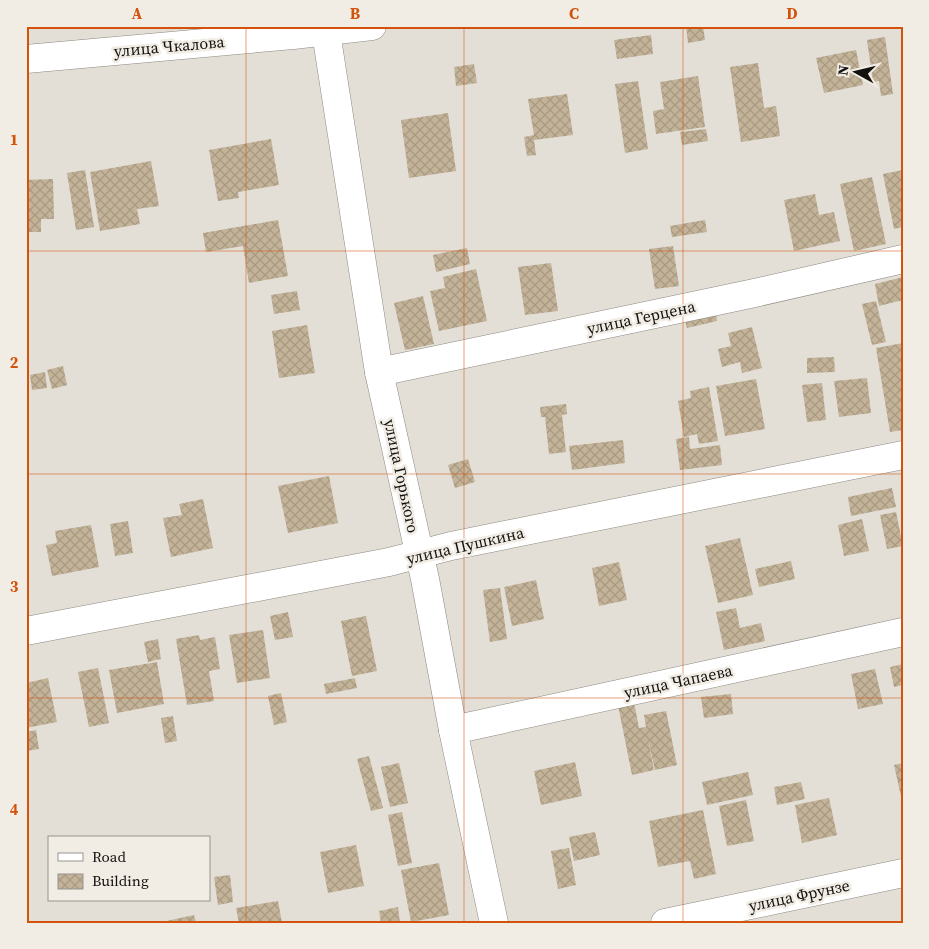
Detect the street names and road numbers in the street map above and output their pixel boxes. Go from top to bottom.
street label: улица Чкалова [113,30,226,62]
street label: улица Герцена [585,295,698,339]
street label: улица Горького [379,417,425,535]
street label: улица Пушкина [404,521,527,569]
street label: улица Чапаева [622,659,735,703]
street label: улица Фрунзе [746,874,852,916]

